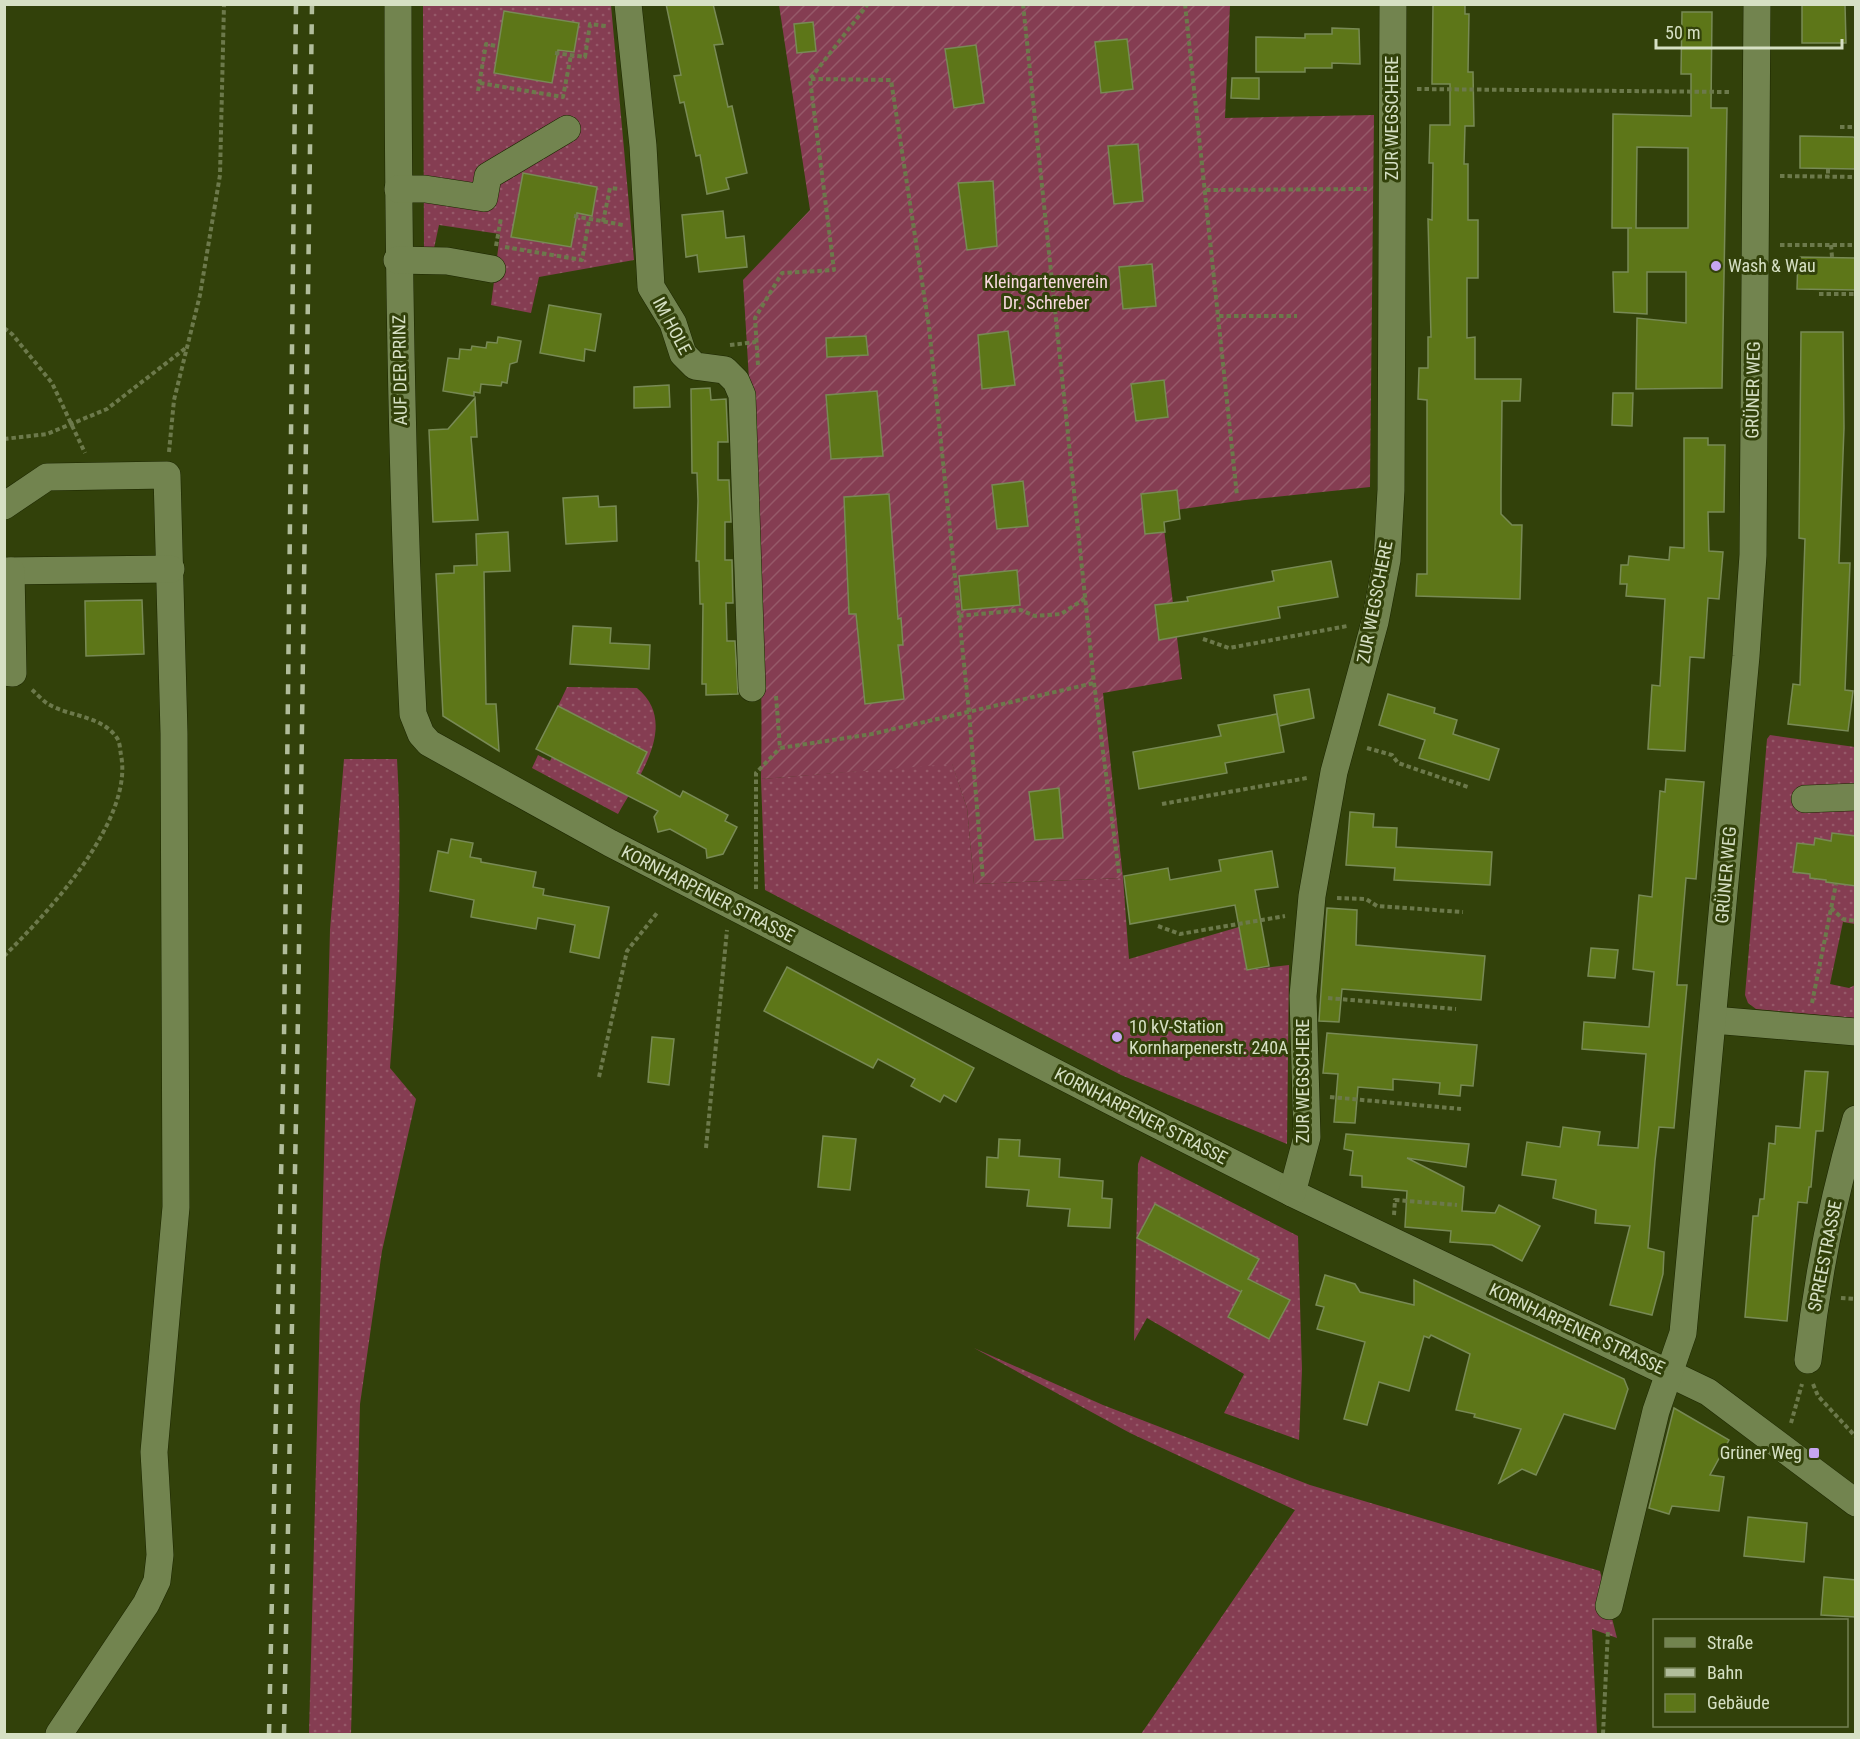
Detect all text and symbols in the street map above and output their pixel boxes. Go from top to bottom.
scale bar [1656,12,1842,50]
text: 50 m [1665,22,1700,43]
street label: ZUR WEGSCHERE [1381,56,1402,180]
place label: Wash & Wau [1728,255,1816,276]
marker: Wash & Wau [1709,259,1723,273]
park label: Kleingartenverein Dr. Schreber [984,271,1108,313]
street label: IM HOLE [649,294,696,358]
street label: AUF DER PRINZ [388,315,411,426]
street label: GRÜNER WEG [1741,341,1764,439]
street label: ZUR WEGSCHERE [1352,539,1397,665]
street label: GRÜNER WEG [1711,826,1740,924]
street label: KORNHARPENER STRASSE [618,841,798,946]
place label: 10 kV-Station Kornharpenerstr. 240A [1129,1016,1289,1058]
street label: ZUR WEGSCHERE [1292,1019,1313,1143]
marker: 10 kV-Station Kornharpenerstr. 240A [1110,1030,1124,1044]
street label: KORNHARPENER STRASSE [1051,1063,1231,1168]
street label: SPREESTRASSE [1803,1198,1846,1313]
street label: KORNHARPENER STRASSE [1486,1279,1668,1379]
place label: Grüner Weg [1720,1442,1802,1463]
marker: Grüner Weg [1807,1446,1821,1460]
legend [1653,1619,1848,1727]
text: Straße [1707,1632,1753,1653]
text: Bahn [1707,1662,1743,1683]
text: Gebäude [1707,1692,1770,1713]

